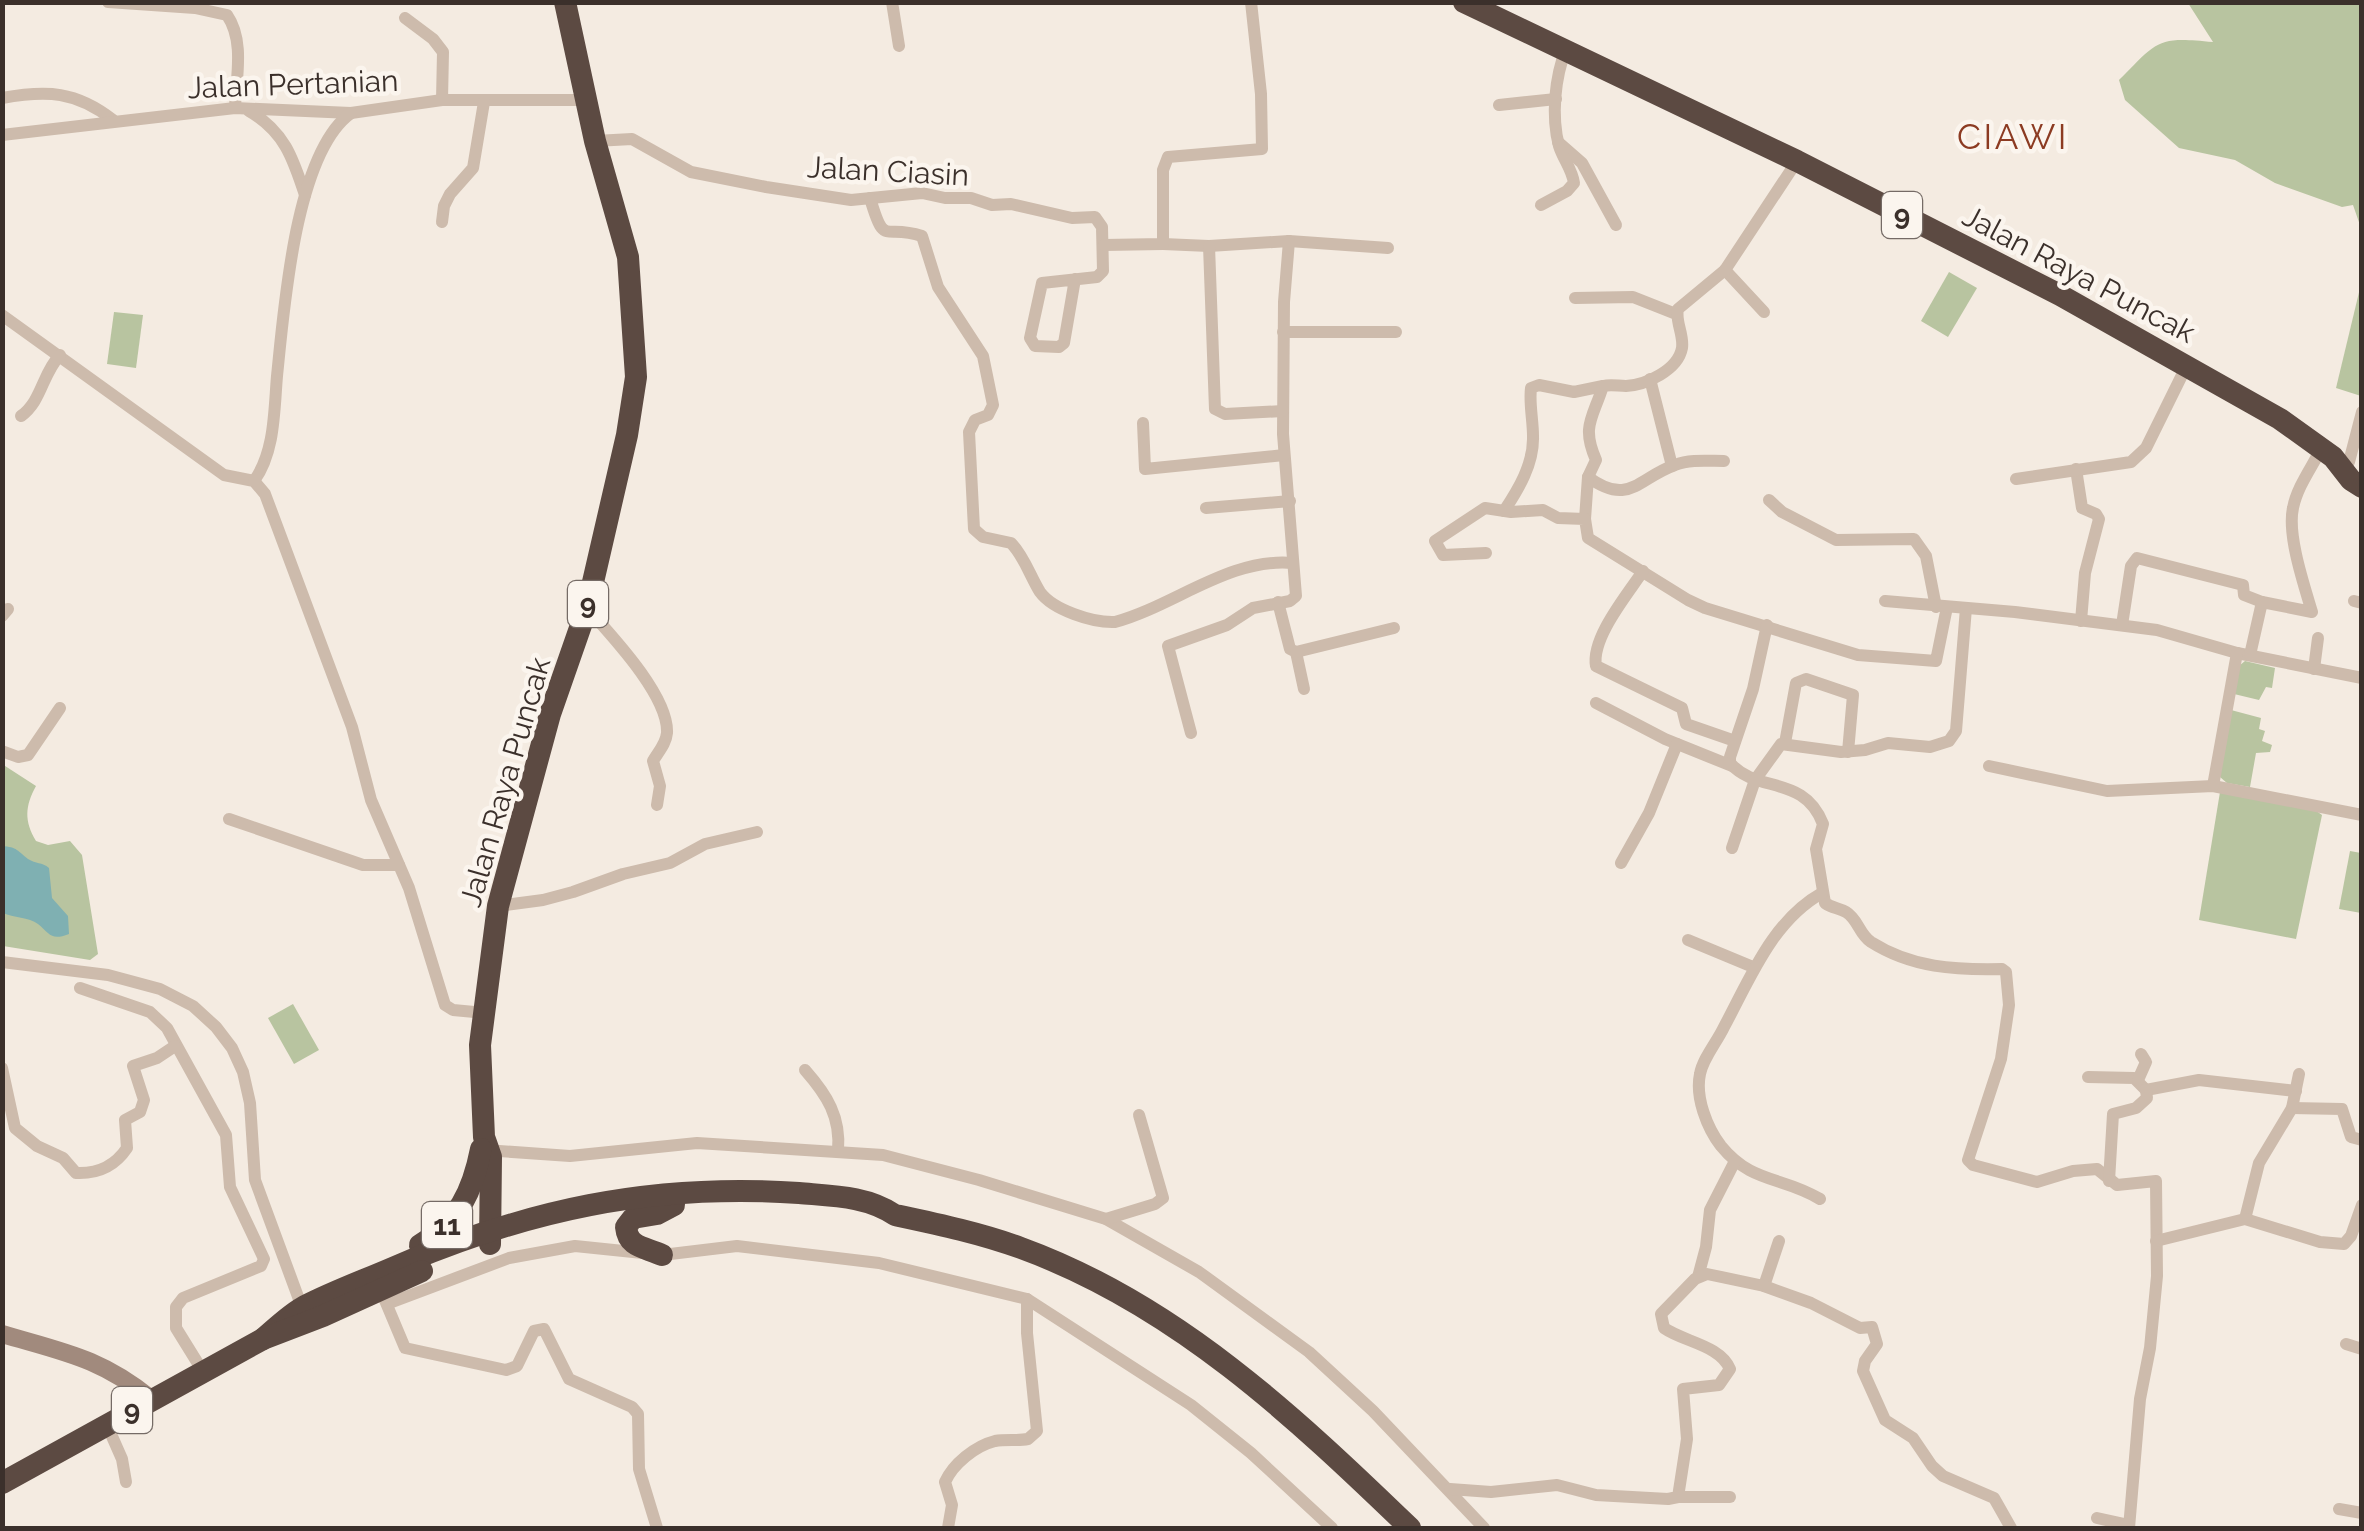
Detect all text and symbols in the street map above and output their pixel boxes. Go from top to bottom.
street label: Jalan Pertanian [187,63,399,105]
district label: CIAWI [1957,116,2069,157]
street label: Jalan Ciasin [806,149,970,193]
road number: 9 [1882,192,1922,238]
street label: Jalan Raya Puncak [1957,198,2201,350]
road number: 9 [568,581,608,627]
street label: Jalan Raya Puncak [453,653,557,911]
road number: 11 [422,1202,472,1248]
road number: 9 [112,1387,152,1433]

